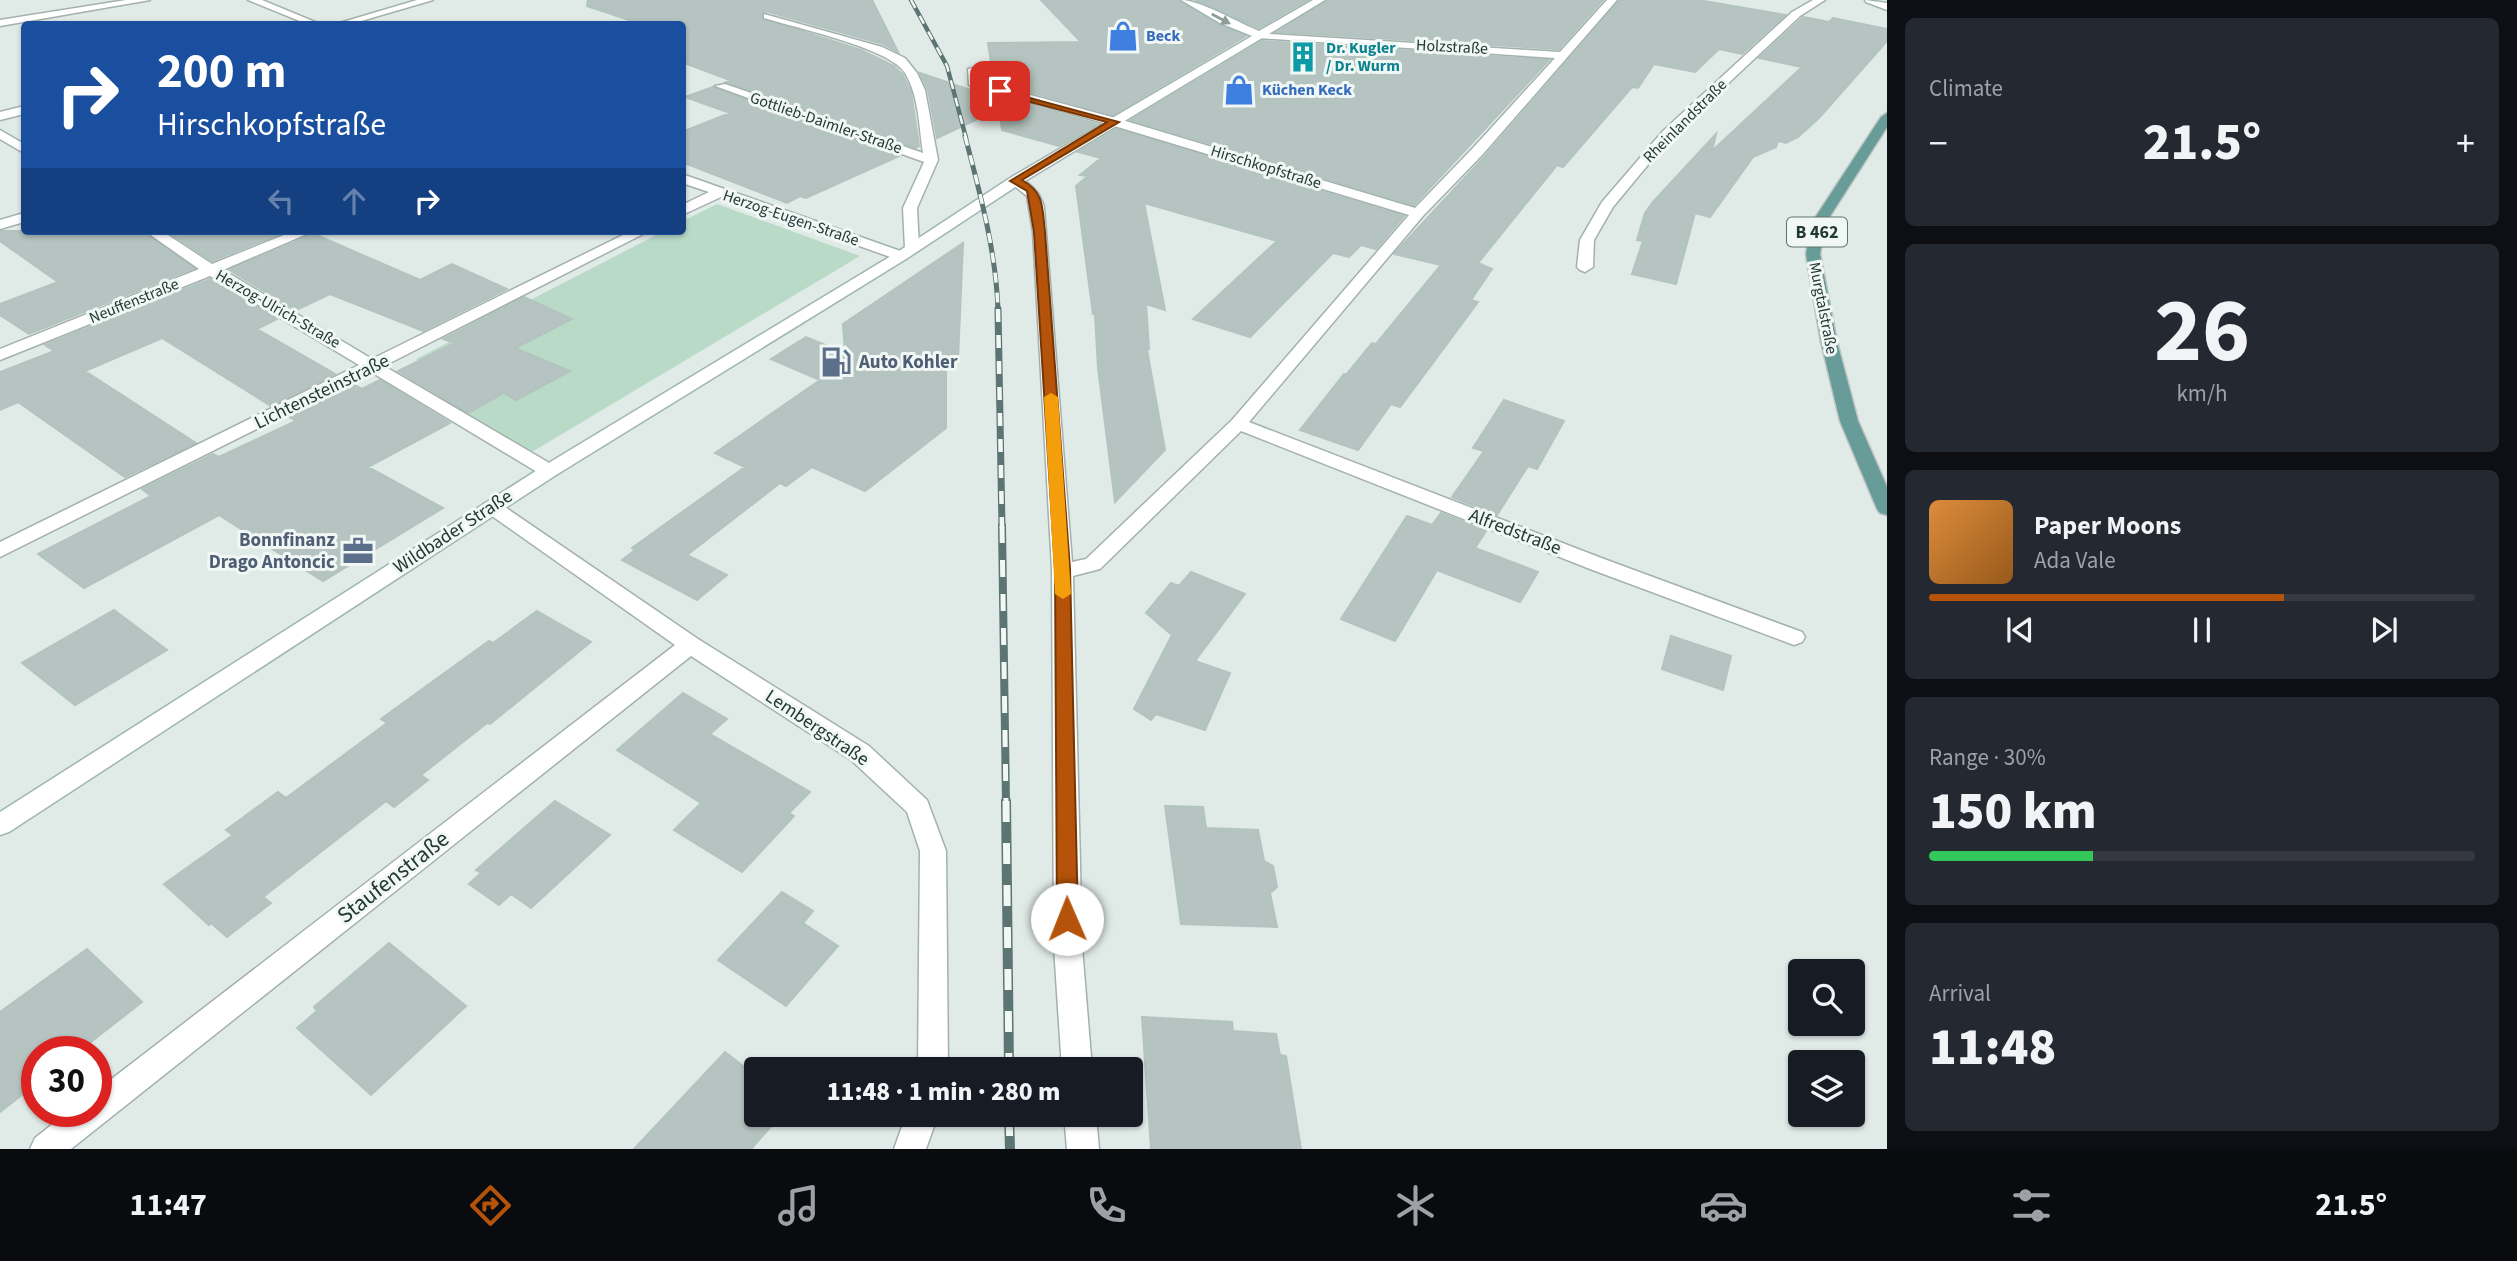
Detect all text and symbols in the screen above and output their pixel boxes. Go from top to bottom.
one-way arrow [1212,13,1232,25]
shop icon: Beck [1106,19,1140,53]
place label: Beck [1146,25,1180,47]
street label: Holzstraße [1415,34,1489,60]
text: 200 m [157,37,286,107]
place label: Dr. Kugler / Dr. Wurm [1326,37,1400,77]
building icon: Dr. Kugler / Dr. Wurm [1286,40,1320,74]
icon: right [42,49,133,140]
pin [970,61,1030,121]
icon: arrive [981,72,1019,110]
text: Climate [1929,72,2003,105]
shop icon: Küchen Keck [1222,73,1256,107]
street label: Rheinlandstraße [1638,74,1732,168]
place label: Küchen Keck [1262,79,1352,101]
street label: Gottlieb-Daimler-Straße [747,87,905,159]
text: Hirschkopfstraße [157,102,386,148]
text: 21.5° [2143,106,2261,180]
text: − [1929,117,1948,171]
text: + [2456,117,2475,171]
street label: Hirschkopfstraße [1208,140,1324,194]
icon: left [262,182,300,220]
icon: ahead [335,182,373,220]
icon: right [408,182,446,220]
street label: Herzog-Eugen-Straße [720,184,862,252]
road number: B 462 [1787,218,1847,246]
street label: Murgtalstraße [1803,260,1843,356]
street label: Herzog-Ulrich-Straße [212,264,345,354]
text: 26 [2154,267,2250,396]
street label: Neuffenstraße [86,273,182,329]
fuel station icon: Auto Kohler [819,345,853,379]
street label: Lichtensteinstraße [250,348,394,436]
place label: Auto Kohler [858,349,958,376]
text: km/h [2176,377,2228,410]
street label: Wildbader Straße [388,483,518,581]
street label: Alfredstraße [1465,502,1565,562]
text: Paper Moons [2034,507,2181,544]
place label: Bonnfinanz Drago Antoncic [209,527,335,576]
office icon: Bonnfinanz Drago Antoncic [341,534,375,568]
text: Ada Vale [2034,544,2116,577]
icon: previous [2001,611,2039,649]
icon: pause [2183,611,2221,649]
icon: next [2365,611,2403,649]
street label: Lembergstraße [760,683,874,773]
text: Range · 30% [1929,741,2046,774]
text: 150 km [1929,775,2097,849]
street label: Staufenstraße [330,823,456,931]
position arrow [1030,882,1104,956]
map controls [1788,959,1865,1127]
button: search [1788,959,1865,1036]
text: Arrival [1929,977,1991,1010]
text: 11:48 [1929,1011,2056,1085]
speed limit sign: 30 [21,1036,112,1127]
button: layers [1788,1050,1865,1127]
text: 11:48 · 1 min · 280 m [827,1073,1060,1110]
icon: directions [466,1181,515,1230]
icon: music [774,1181,823,1230]
icon: phone [1082,1181,1131,1230]
icon: climate [1391,1181,1440,1230]
icon: car [1699,1181,1748,1230]
icon: filters [2007,1181,2056,1230]
text: 11:47 [130,1182,207,1228]
text: 21.5° [2315,1182,2387,1228]

